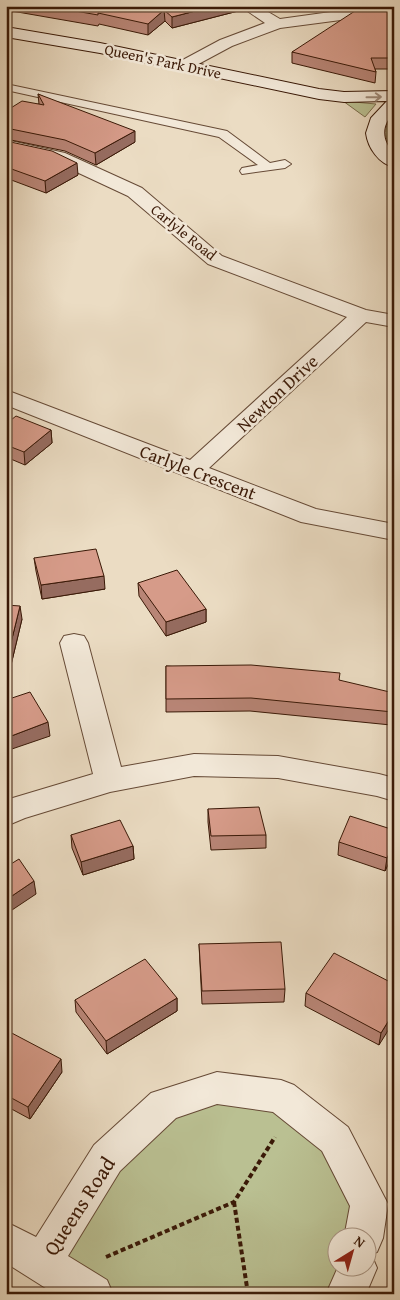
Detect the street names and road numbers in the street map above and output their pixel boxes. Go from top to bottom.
street label: Queen's Park Drive [103,38,223,84]
street label: Carlyle Road [147,199,221,265]
street label: Newton Drive [230,348,324,438]
street label: Carlyle Crescent [136,437,261,507]
street label: Queens Road [35,1150,123,1262]

